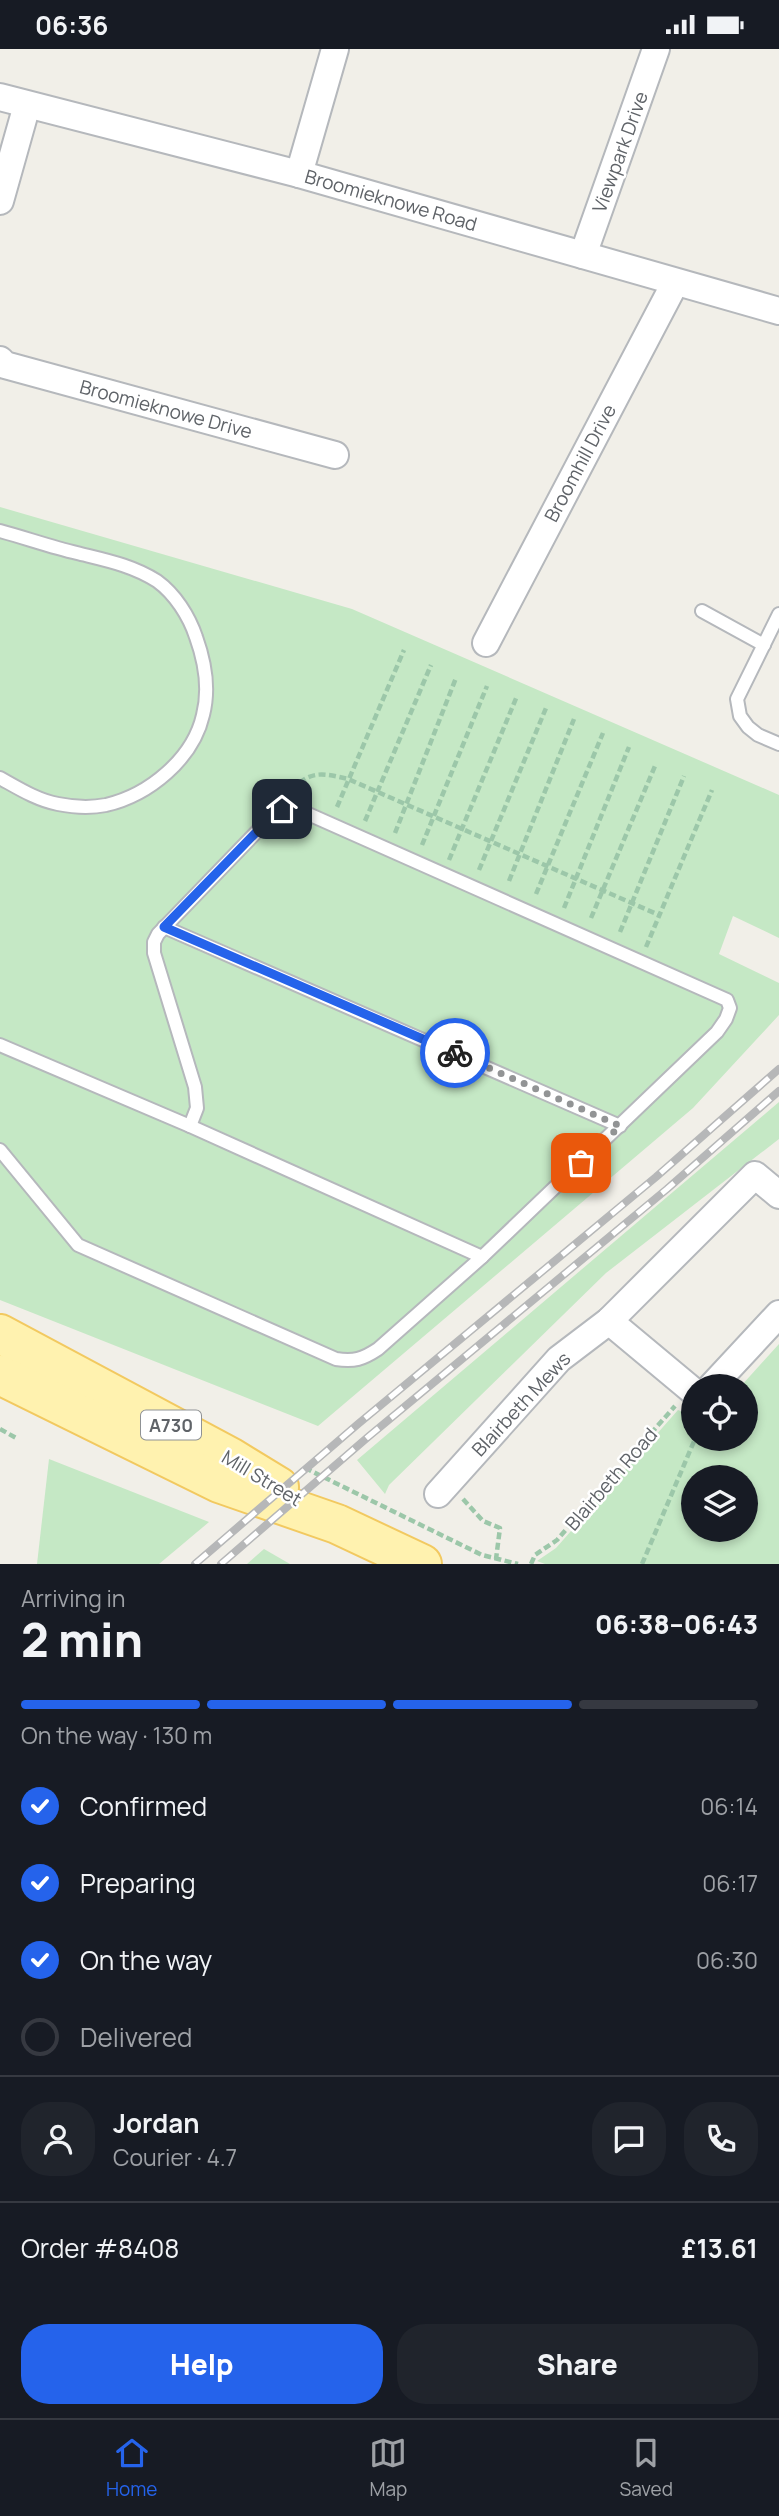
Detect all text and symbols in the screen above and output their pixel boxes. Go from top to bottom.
text: 06:36 [35,7,108,43]
street label: Viewpark Drive [586,88,654,216]
street label: Broomieknowe Road [302,163,480,237]
street label: Broomieknowe Drive [77,373,255,445]
street label: Broomhill Drive [538,400,622,526]
pin [252,779,312,839]
icon: home [263,790,301,828]
courier [420,1018,490,1088]
icon: bike [436,1034,474,1072]
pin [551,1133,611,1193]
icon: bag [562,1144,600,1182]
street label: Blairbeth Mews [466,1346,576,1462]
map controls [681,1374,758,1542]
button: locate [681,1374,758,1451]
road number: A730 [141,1411,201,1440]
street label: Blairbeth Road [559,1422,663,1536]
street label: Mill Street [217,1444,307,1512]
button: layers [681,1465,758,1542]
text: Arriving in [21,1582,126,1614]
text: 06:38–06:43 [595,1606,758,1642]
text: 2 min [21,1608,143,1671]
text: On the way · 130 m [21,1719,212,1751]
icon: check [21,1787,59,1825]
text: Confirmed [80,1788,207,1824]
text: 06:14 [700,1790,758,1822]
icon: check [21,1864,59,1902]
text: Preparing [80,1865,196,1901]
text: 06:17 [702,1867,758,1899]
icon: check [21,1941,59,1979]
text: On the way [80,1942,212,1978]
text: 06:30 [696,1944,758,1976]
text: Delivered [80,2019,192,2055]
button: person [21,2102,95,2176]
button: chat [592,2102,666,2176]
button: phone [684,2102,758,2176]
text: Jordan [113,2105,199,2141]
text: Courier · 4.7 [113,2141,237,2173]
text: Order #8408 [21,2230,179,2266]
text: £13.61 [682,2230,758,2266]
button: Help [21,2324,383,2404]
button: Share [397,2324,758,2404]
tab: Home [106,2434,157,2502]
tab: Map [369,2434,407,2502]
tab: Saved [619,2434,673,2502]

